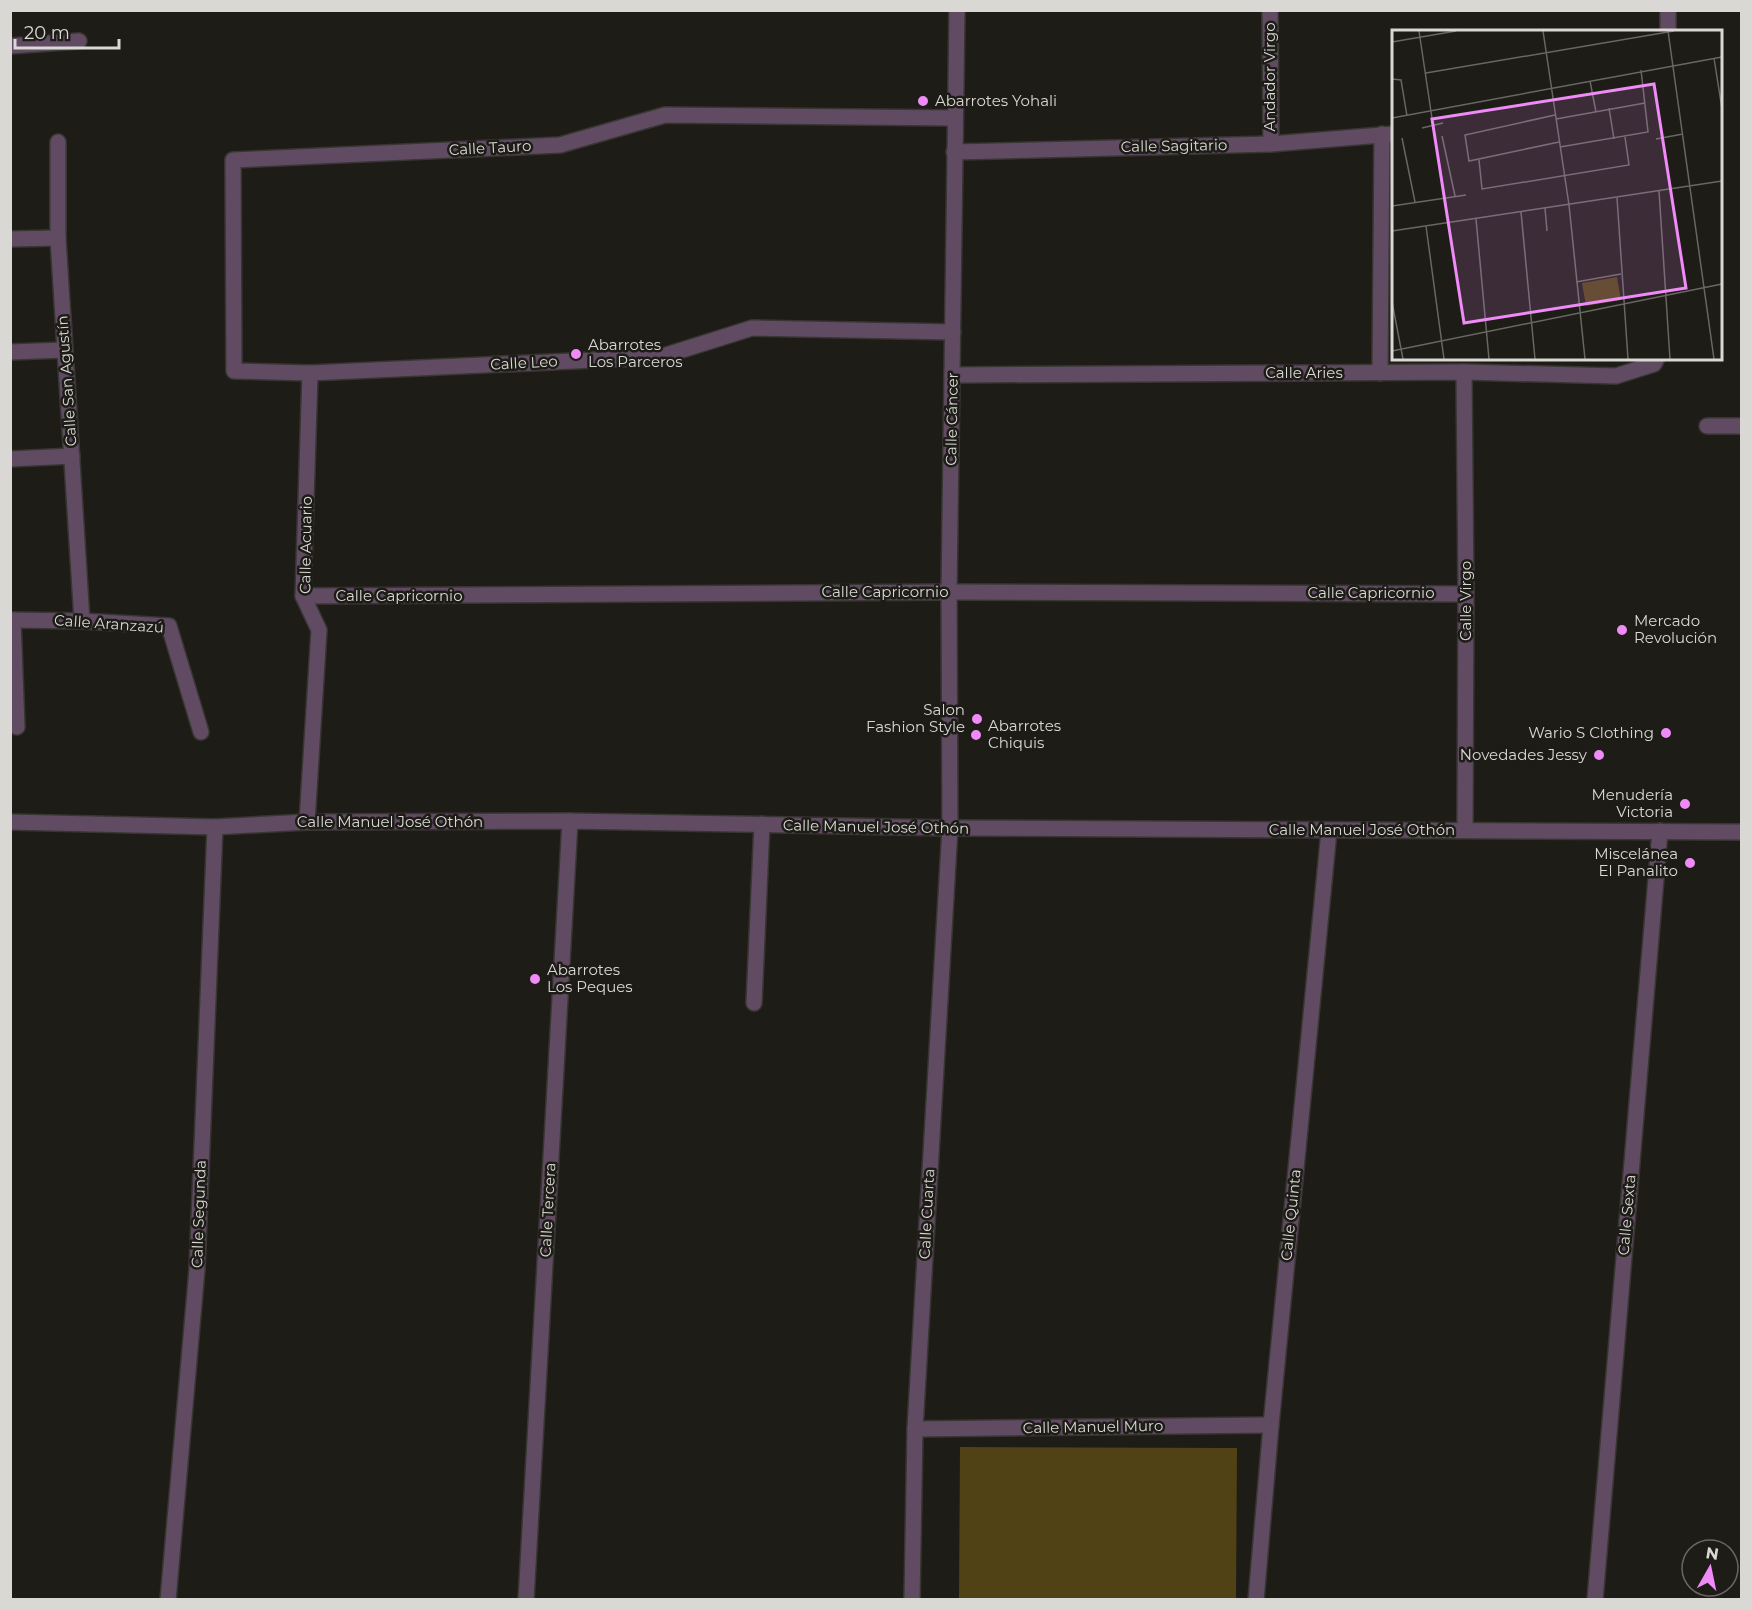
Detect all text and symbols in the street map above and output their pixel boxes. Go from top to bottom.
scale bar [15,12,118,50]
text: 20 m [24,22,70,44]
street label: Andador Virgo [1260,22,1279,132]
inset map [1392,30,1722,360]
place label: Abarrotes Yohali [935,91,1057,110]
marker: Abarrotes Yohali [916,94,930,108]
street label: Calle Sagitario [1120,135,1227,156]
street label: Calle Tauro [448,136,532,159]
street label: Calle San Agustín [52,315,81,447]
place label: Abarrotes Los Parceros [588,335,683,371]
marker: Abarrotes Los Parceros [569,347,583,361]
street label: Calle Leo [490,351,558,374]
street label: Calle Aries [1265,363,1343,382]
street label: Calle Cáncer [941,372,962,466]
street label: Calle Acuario [295,496,316,594]
street label: Calle Virgo [1456,561,1475,641]
street label: Calle Capricornio [821,582,949,601]
street label: Calle Capricornio [1307,583,1435,602]
street label: Calle Capricornio [335,586,463,605]
street label: Calle Aranzazú [54,610,164,637]
place label: Mercado Revolución [1634,611,1717,647]
marker: Mercado Revolución [1615,623,1629,637]
place label: Salon Fashion Style [866,700,965,736]
marker: Salon Fashion Style [970,712,984,726]
place label: Abarrotes Chiquis [988,716,1061,752]
place label: Wario S Clothing [1528,723,1654,742]
marker: Wario S Clothing [1659,726,1673,740]
marker: Abarrotes Chiquis [969,728,983,742]
place label: Novedades Jessy [1460,745,1588,764]
marker: Novedades Jessy [1592,748,1606,762]
place label: Menudería Victoria [1591,785,1673,821]
marker: Menudería Victoria [1678,797,1692,811]
street label: Calle Manuel José Othón [297,812,483,831]
street label: Calle Manuel José Othón [783,815,969,838]
street label: Calle Manuel José Othón [1269,820,1455,839]
place label: Miscelánea El Panalito [1594,844,1678,880]
marker: Miscelánea El Panalito [1683,856,1697,870]
place label: Abarrotes Los Peques [547,960,633,996]
marker: Abarrotes Los Peques [528,972,542,986]
street label: Calle Segunda [187,1160,210,1268]
street label: Calle Tercera [536,1162,559,1258]
street label: Calle Cuarta [915,1168,938,1260]
street label: Calle Quinta [1276,1168,1305,1262]
street label: Calle Sexta [1614,1174,1640,1256]
street label: Calle Manuel Muro [1023,1416,1163,1437]
north arrow [1680,1538,1740,1598]
text: N [1704,1543,1720,1564]

